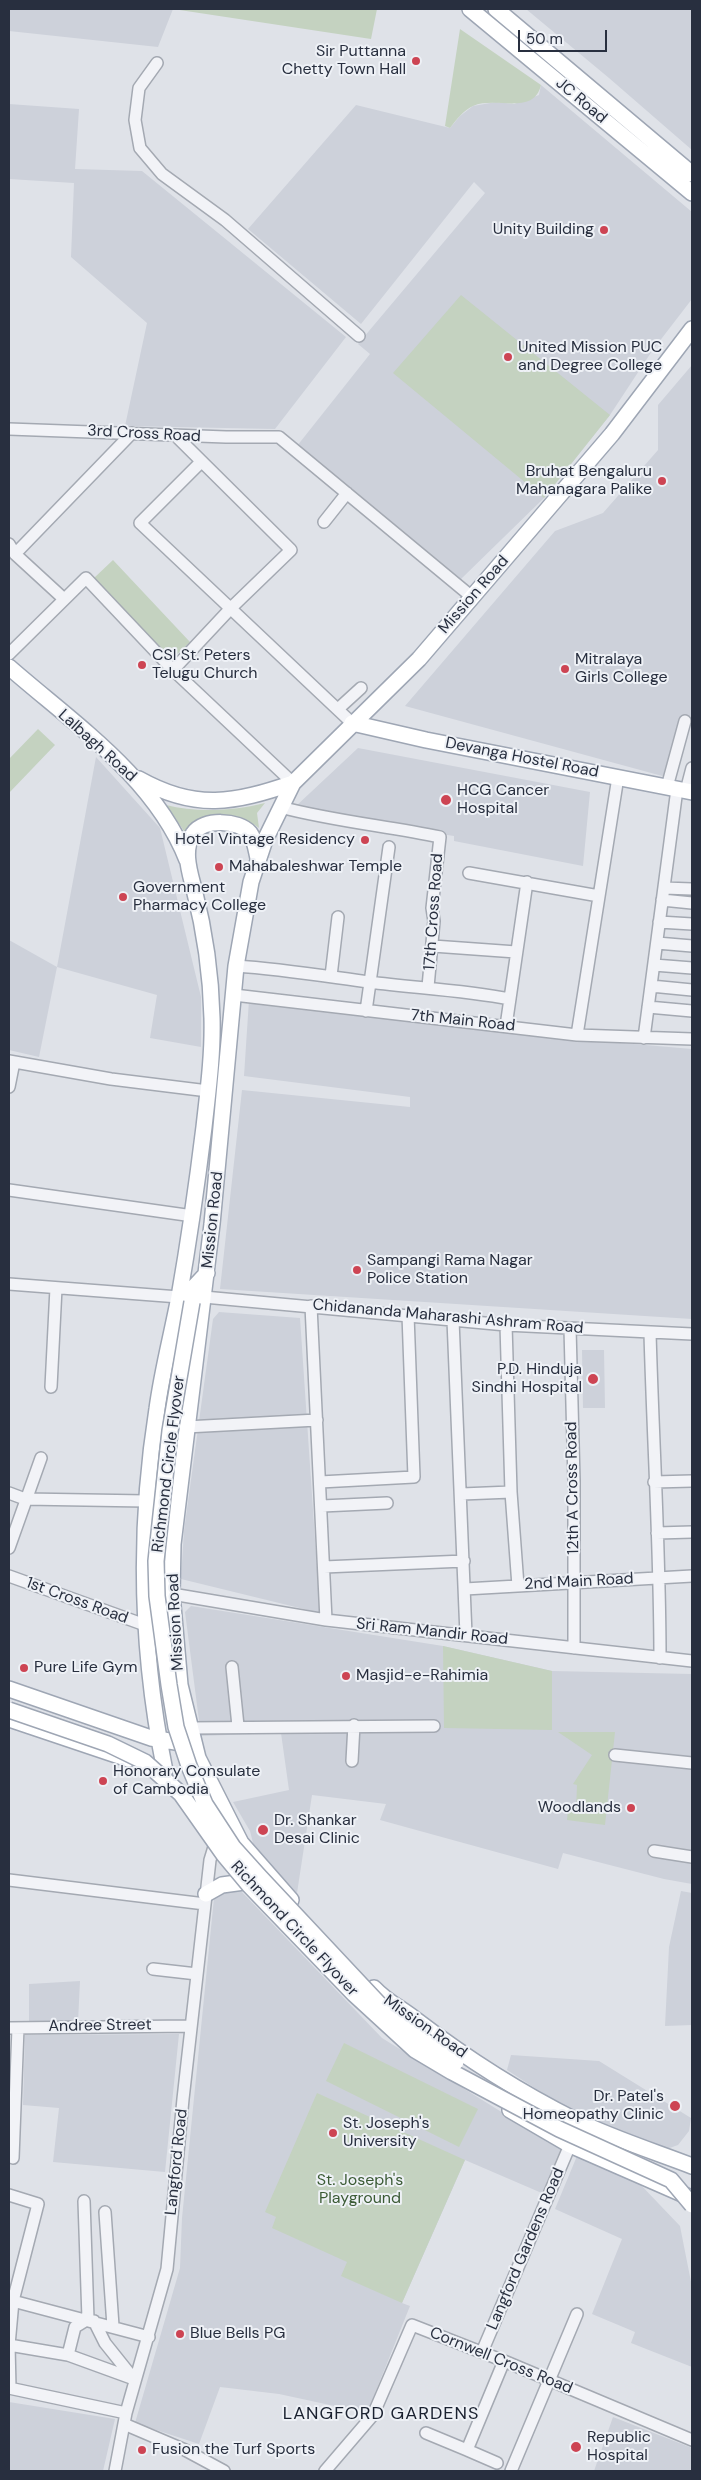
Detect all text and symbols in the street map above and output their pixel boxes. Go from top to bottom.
scale bar [521,20,610,52]
text: 50 m [526,29,563,49]
place label: Sir Puttanna Chetty Town Hall [282,42,406,80]
marker: Sir Puttanna Chetty Town Hall [410,55,422,67]
street label: JC Road [551,74,611,128]
place label: Unity Building [493,220,594,240]
marker: Unity Building [598,224,610,236]
place label: United Mission PUC and Degree College [518,338,662,376]
marker: United Mission PUC and Degree College [502,351,514,363]
street label: 3rd Cross Road [87,421,201,447]
place label: Bruhat Bengaluru Mahanagara Palike [516,462,652,500]
marker: Bruhat Bengaluru Mahanagara Palike [656,475,668,487]
street label: Mission Road [435,552,513,638]
place label: CSI St. Peters Telugu Church [152,646,258,684]
place label: Mitralaya Girls College [575,650,668,688]
marker: CSI St. Peters Telugu Church [136,659,148,671]
marker: Mitralaya Girls College [559,663,571,675]
street label: Lalbagh Road [54,706,140,786]
street label: Devanga Hostel Road [444,734,600,782]
place label: HCG Cancer Hospital [457,781,549,819]
marker: HCG Cancer Hospital [439,793,453,807]
place label: Hotel Vintage Residency [175,830,355,850]
marker: Hotel Vintage Residency [359,834,371,846]
street label: 17th Cross Road [420,853,448,971]
place label: Mahabaleshwar Temple [229,857,402,877]
marker: Mahabaleshwar Temple [213,861,225,873]
place label: Government Pharmacy College [133,878,266,916]
marker: Government Pharmacy College [117,891,129,903]
street label: 7th Main Road [410,1006,516,1036]
street label: Mission Road [198,1171,228,1269]
place label: Sampangi Rama Nagar Police Station [367,1251,533,1289]
marker: Sampangi Rama Nagar Police Station [351,1264,363,1276]
street label: Chidananda Maharashi Ashram Road [312,1296,584,1338]
place label: P.D. Hinduja Sindhi Hospital [472,1360,582,1398]
marker: P.D. Hinduja Sindhi Hospital [586,1372,600,1386]
street label: Richmond Circle Flyover [149,1374,189,1554]
street label: 12th A Cross Road [562,1421,584,1555]
street label: 2nd Main Road [524,1570,634,1594]
street label: Mission Road [164,1573,188,1671]
street label: 1st Cross Road [23,1574,131,1628]
street label: Sri Ram Mandir Road [355,1614,509,1650]
place label: Pure Life Gym [34,1658,137,1678]
marker: Pure Life Gym [18,1662,30,1674]
place label: Masjid-e-Rahimia [356,1666,488,1686]
marker: Masjid-e-Rahimia [340,1670,352,1682]
place label: Honorary Consulate of Cambodia [113,1762,260,1800]
marker: Honorary Consulate of Cambodia [97,1775,109,1787]
place label: Woodlands [538,1798,621,1818]
marker: Woodlands [625,1802,637,1814]
place label: Dr. Shankar Desai Clinic [274,1811,360,1849]
marker: Dr. Shankar Desai Clinic [256,1823,270,1837]
street label: Richmond Circle Flyover [226,1857,362,2001]
street label: Mission Road [380,1991,470,2063]
street label: Andree Street [48,2016,152,2036]
place label: Dr. Patel's Homeopathy Clinic [523,2087,664,2125]
marker: Dr. Patel's Homeopathy Clinic [668,2099,682,2113]
street label: Langford Road [162,2108,192,2216]
place label: St. Joseph's University [343,2114,430,2152]
marker: St. Joseph's University [327,2127,339,2139]
street label: Langford Gardens Road [483,2165,569,2333]
park label: St. Joseph's Playground [317,2171,403,2209]
place label: Blue Bells PG [190,2324,285,2344]
street label: Cornwell Cross Road [427,2324,575,2398]
marker: Blue Bells PG [174,2328,186,2340]
district label: LANGFORD GARDENS [281,2403,481,2425]
place label: Republic Hospital [587,2428,651,2466]
place label: Fusion the Turf Sports [152,2440,315,2460]
marker: Republic Hospital [569,2440,583,2454]
marker: Fusion the Turf Sports [136,2444,148,2456]

